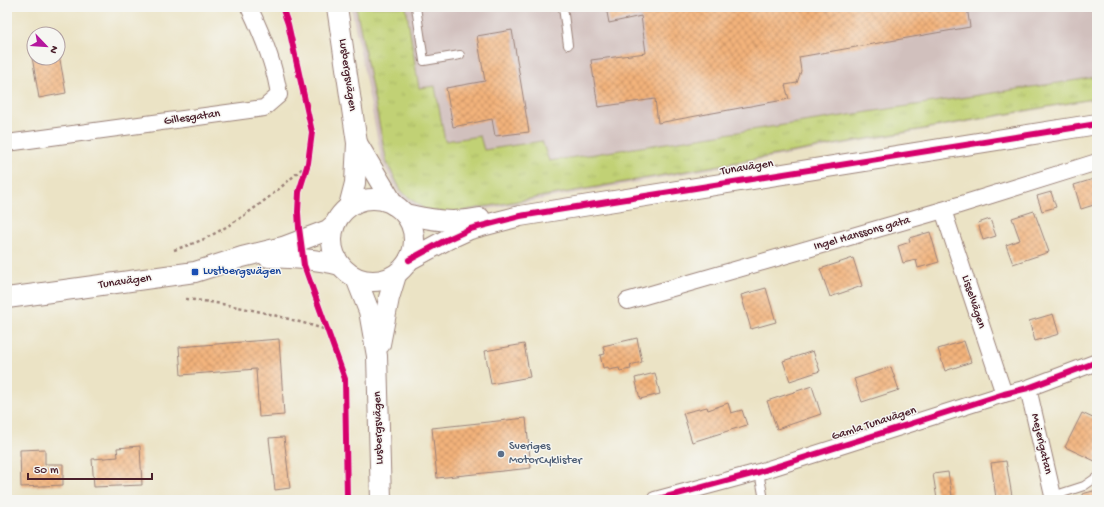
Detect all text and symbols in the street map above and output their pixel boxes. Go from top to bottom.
north arrow [26,26,66,66]
street label: Lusbergsvägen [335,38,359,112]
text: N [46,44,60,55]
street label: Gillesgatan [163,107,221,129]
street label: Tunavägen [719,157,775,179]
street label: Ingel Hanssons gata [812,213,912,254]
place label: Lustbergsvägen [203,265,281,279]
marker: Lustbergsvägen [190,267,200,277]
street label: Tunavägen [97,271,153,293]
street label: Lisselvägen [958,274,988,331]
street label: Lusbergsvägen [371,391,387,465]
street label: Gamla Tunavägen [830,404,918,444]
street label: Mejerigatan [1027,412,1055,476]
place label: Sveriges MotorCyklister [509,440,583,468]
marker: Sveriges MotorCyklister [496,449,506,459]
scale bar [28,455,152,481]
text: 50 m [34,464,59,478]

